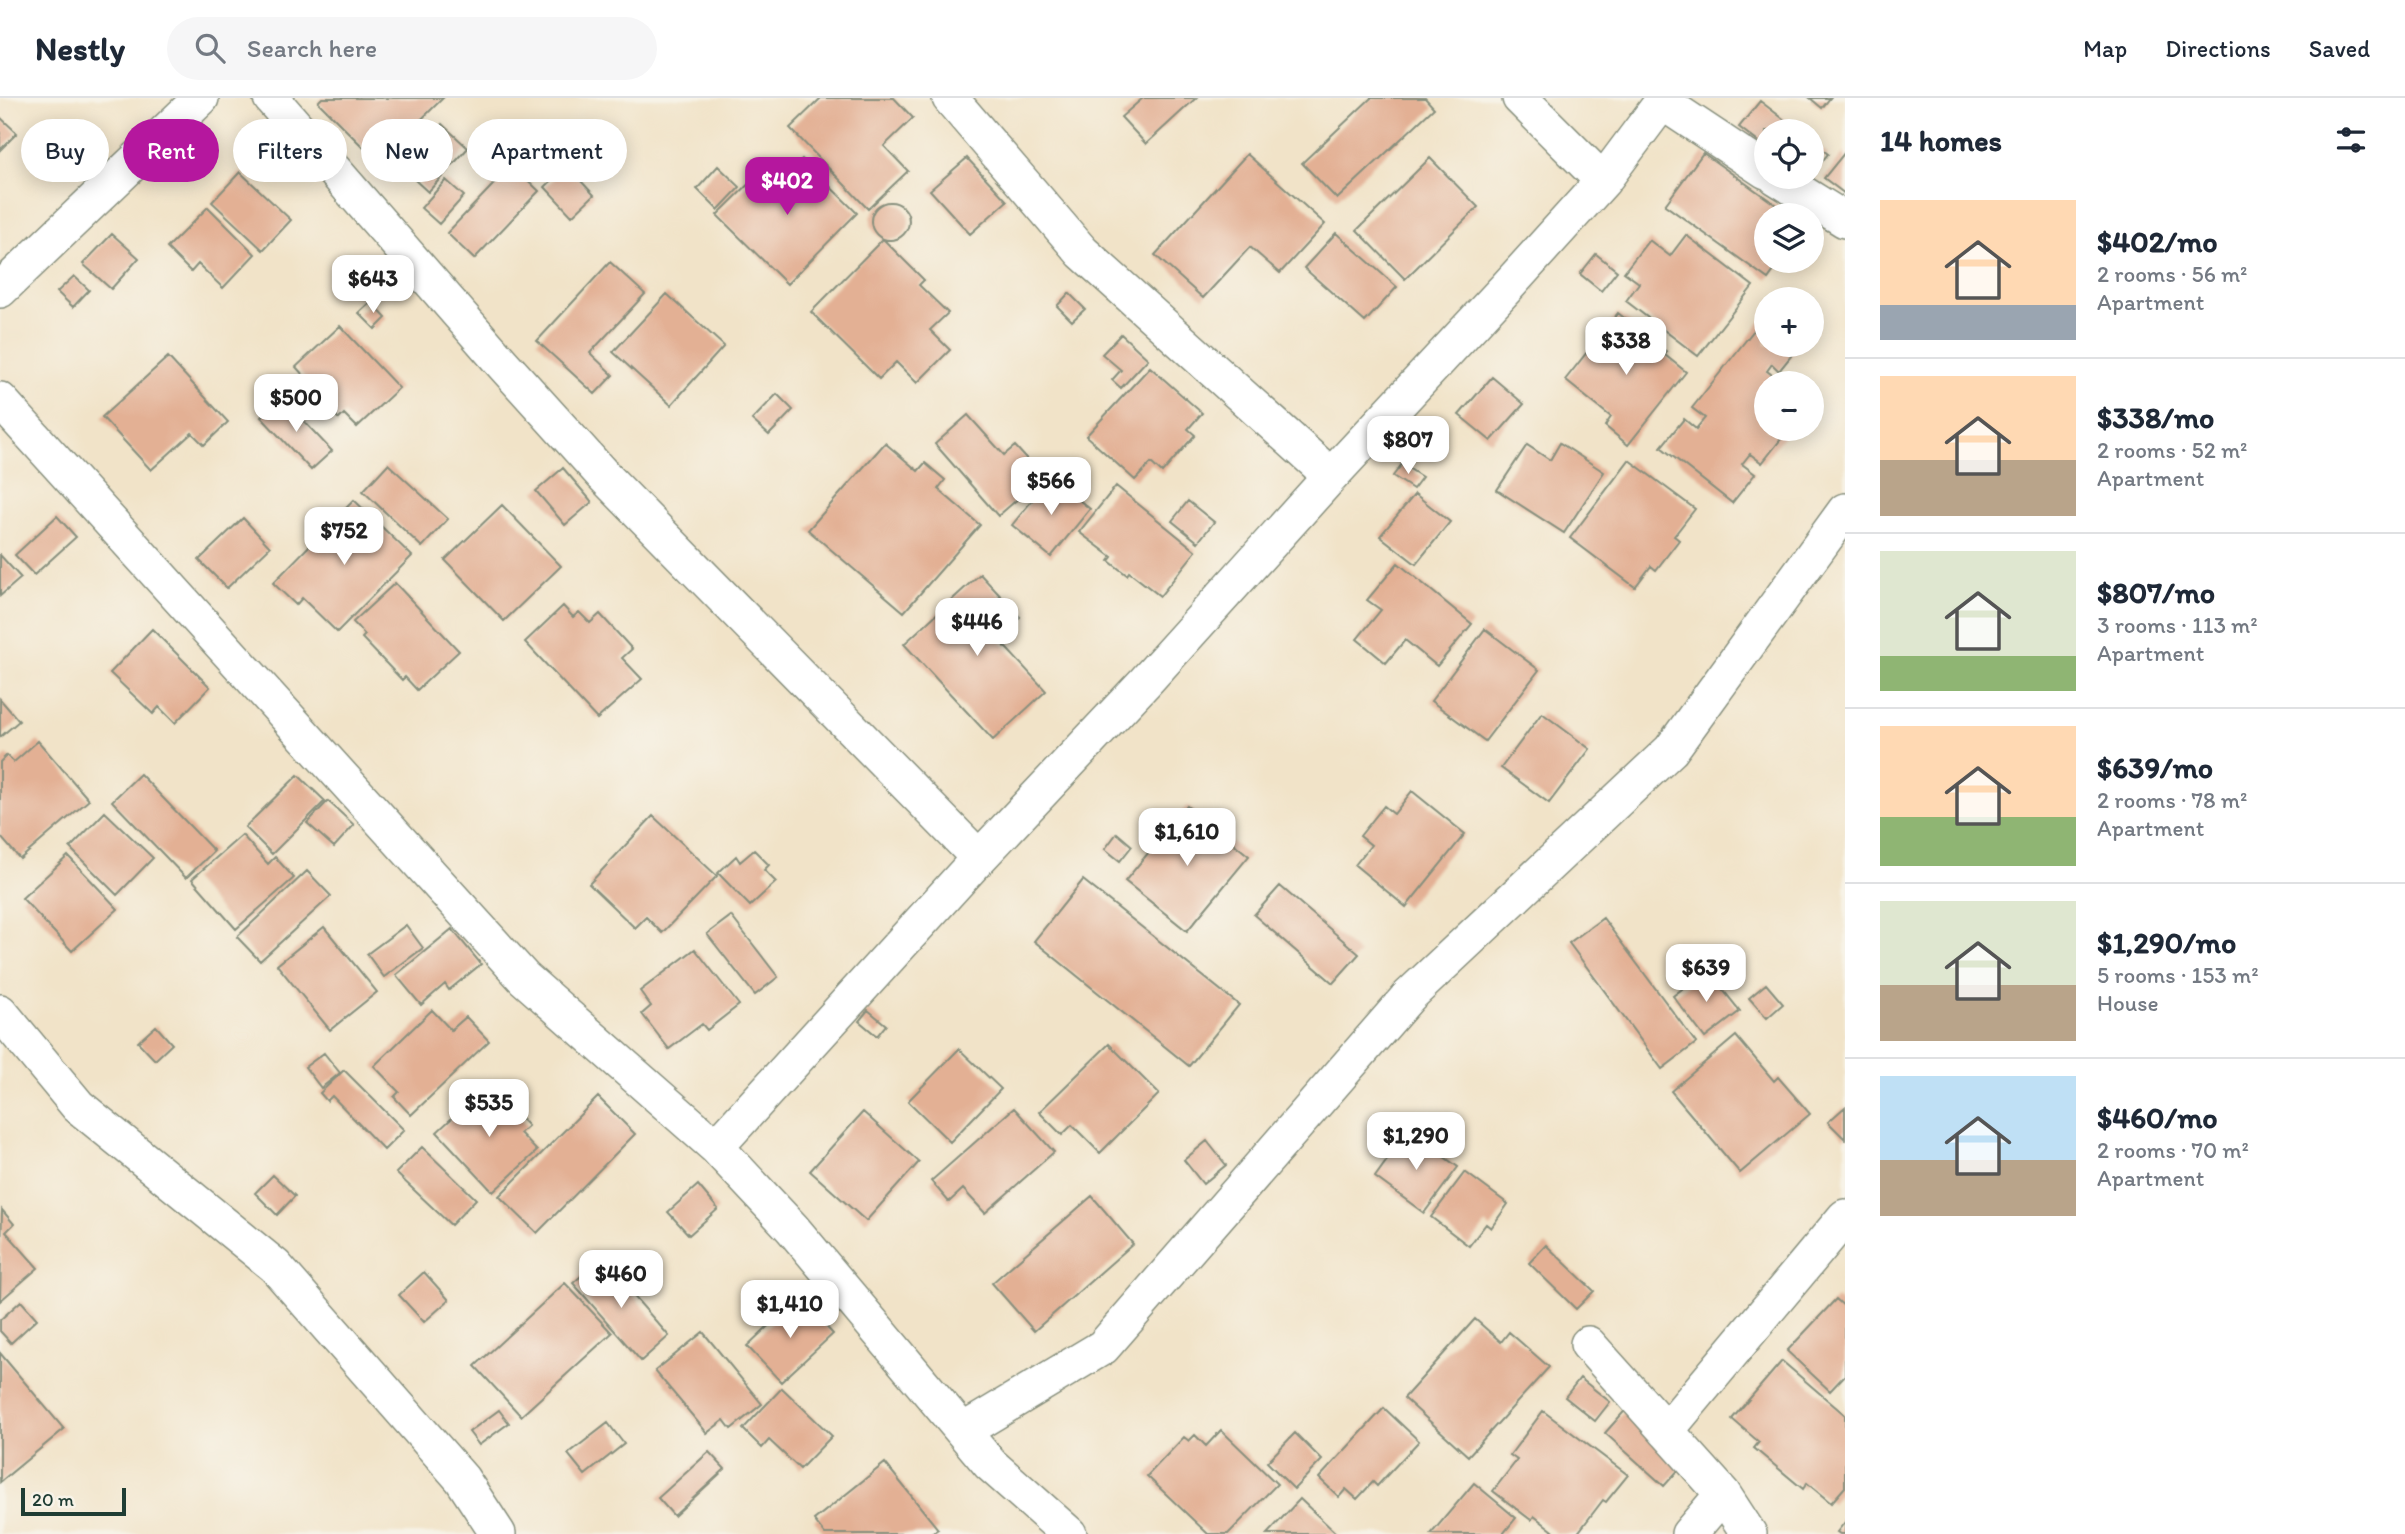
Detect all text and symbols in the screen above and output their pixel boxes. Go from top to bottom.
search box [167,17,657,80]
text: Nestly [35,29,125,68]
icon: search [191,29,229,67]
text: Search here [247,32,377,64]
text: Map [2083,34,2127,63]
text: Directions [2165,34,2271,63]
text: Saved [2309,34,2370,63]
chip: Buy [21,119,109,182]
chip: Rent [123,119,219,182]
chip: Filters [233,119,347,182]
chip: New [361,119,453,182]
chip: Apartment [467,119,627,182]
map controls [1754,119,1824,441]
button: locate [1754,119,1824,189]
icon: filters [2332,121,2370,159]
text: 14 homes [1880,122,2002,159]
pin: $402 [746,158,828,217]
text: $402 [761,166,813,194]
button: layers [1754,203,1824,273]
text: $402/mo [2097,223,2218,260]
icon: home [1936,228,2020,312]
pin: $643 [332,256,414,315]
text: 2 rooms · 56 m² [2097,260,2248,288]
text: $643 [348,264,398,292]
button: + [1754,287,1824,357]
text: Apartment [2097,288,2204,316]
pin: $338 [1585,317,1667,377]
text: $338 [1601,326,1651,354]
button: − [1754,371,1824,441]
pin: $500 [255,374,337,434]
text: $500 [270,383,322,411]
text: $338/mo [2097,399,2214,436]
icon: home [1936,404,2020,488]
pin: $807 [1367,416,1449,476]
text: $807 [1383,425,1433,453]
text: 2 rooms · 52 m² [2097,436,2247,464]
pin: $566 [1010,458,1092,517]
text: Apartment [2097,464,2204,492]
text: $566 [1027,466,1075,494]
pin: $752 [303,508,385,567]
text: $752 [320,516,368,544]
text: $807/mo [2097,574,2215,611]
icon: home [1936,579,2020,663]
pin: $446 [936,598,1018,658]
text: $446 [951,607,1003,635]
text: 3 rooms · 113 m² [2097,611,2258,639]
text: Apartment [2097,639,2204,667]
text: $639/mo [2097,749,2213,786]
icon: home [1936,754,2020,838]
text: 2 rooms · 78 m² [2097,786,2247,814]
pin: $1,610 [1130,808,1244,868]
text: Apartment [2097,814,2204,842]
text: $1,610 [1155,817,1219,845]
text: $1,290/mo [2097,924,2236,961]
icon: home [1936,929,2020,1013]
pin: $639 [1665,944,1747,1004]
text: $639 [1682,953,1730,981]
text: 5 rooms · 153 m² [2097,961,2259,989]
text: House [2097,989,2159,1017]
pin: $535 [448,1080,530,1139]
text: $535 [465,1088,513,1116]
text: $460/mo [2097,1099,2218,1136]
icon: home [1936,1104,2020,1188]
pin: $1,290 [1359,1112,1473,1172]
text: $1,290 [1383,1121,1449,1149]
text: 2 rooms · 70 m² [2097,1136,2249,1164]
text: Apartment [2097,1164,2204,1192]
pin: $460 [580,1250,662,1310]
text: $460 [595,1259,647,1287]
pin: $1,410 [733,1280,847,1340]
text: $1,410 [757,1289,823,1317]
scale bar [21,1485,126,1517]
text: 20 m [32,1488,74,1511]

